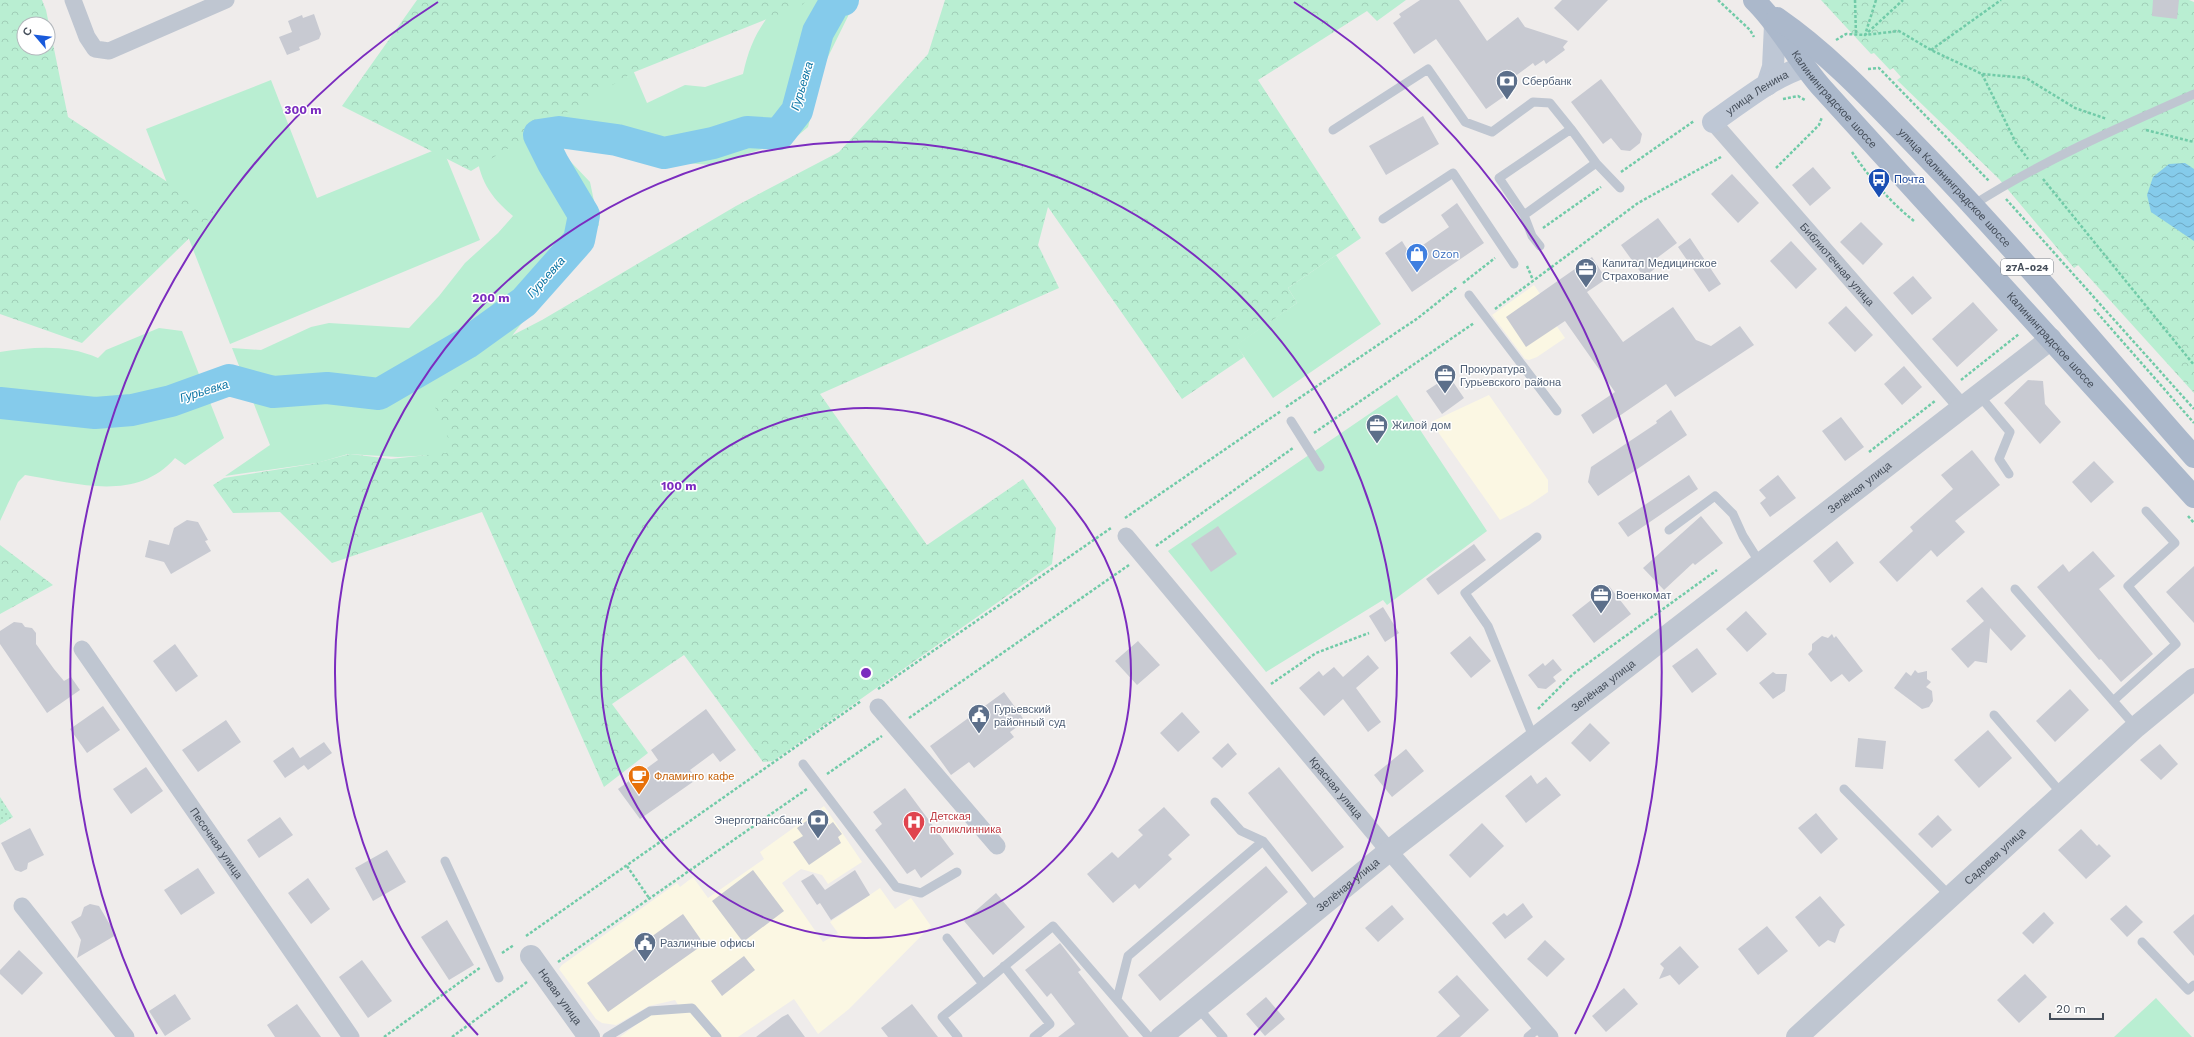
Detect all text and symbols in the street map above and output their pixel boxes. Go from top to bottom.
north arrow [16,16,56,56]
text: С [20,25,35,38]
street label: Калининградское шоссе [1789,48,1880,151]
water label: Гурьевка [788,60,816,112]
street label: улица Ленина [1723,67,1791,118]
bank icon: Сбербанк [1494,68,1520,101]
place label: Сбербанк [1522,75,1572,88]
text: 300 m [284,103,322,117]
street label: улица Калининградское шоссе [1896,125,2014,250]
bus stop icon: Почта [1866,166,1892,199]
place label: Почта [1894,173,1925,186]
street label: Библиотечная улица [1797,220,1878,309]
shop icon: Ozon [1404,241,1430,274]
place label: Ozon [1432,248,1459,261]
water label: Гурьевка [524,253,568,300]
office icon: Капитал Медицинское Страхование [1573,256,1599,289]
place label: Капитал Медицинское Страхование [1602,257,1717,283]
road number: 27А-024 [2001,259,2053,275]
street label: Калининградское шоссе [2004,290,2098,390]
text: 200 m [472,291,510,305]
office icon: Прокуратура Гурьевского района [1432,362,1458,395]
place label: Прокуратура Гурьевского района [1460,363,1562,389]
water label: Гурьевка [178,377,230,405]
office icon: Жилой дом [1364,412,1390,445]
place label: Жилой дом [1392,419,1451,432]
street label: Зелёная улица [1825,458,1895,516]
text: 100 m [661,479,697,493]
office icon: Военкомат [1588,582,1614,615]
place label: Военкомат [1616,589,1671,602]
street label: Зелёная улица [1569,656,1638,714]
centre of rings [859,666,873,680]
public building icon: Гурьевский районный суд [966,702,992,735]
place label: Гурьевский районный суд [994,703,1066,729]
street label: Красная улица [1307,754,1366,822]
cafe icon: Фламинго кафе [626,763,652,796]
place label: Фламинго кафе [654,770,734,783]
street label: Песочная улица [187,805,246,882]
bank icon: Энерготрансбанк [805,807,831,840]
hospital icon: Детская поликлинника [901,809,927,842]
place label: Детская поликлинника [930,810,1002,836]
place label: Энерготрансбанк [714,814,802,827]
street label: Садовая улица [1961,824,2029,887]
street label: Зелёная улица [1314,855,1382,914]
public building icon: Различные офисы [632,930,658,963]
place label: Различные офисы [660,937,755,950]
street label: Новая улица [536,966,585,1028]
scale bar [2050,995,2103,1021]
text: 20 m [2056,1002,2086,1016]

